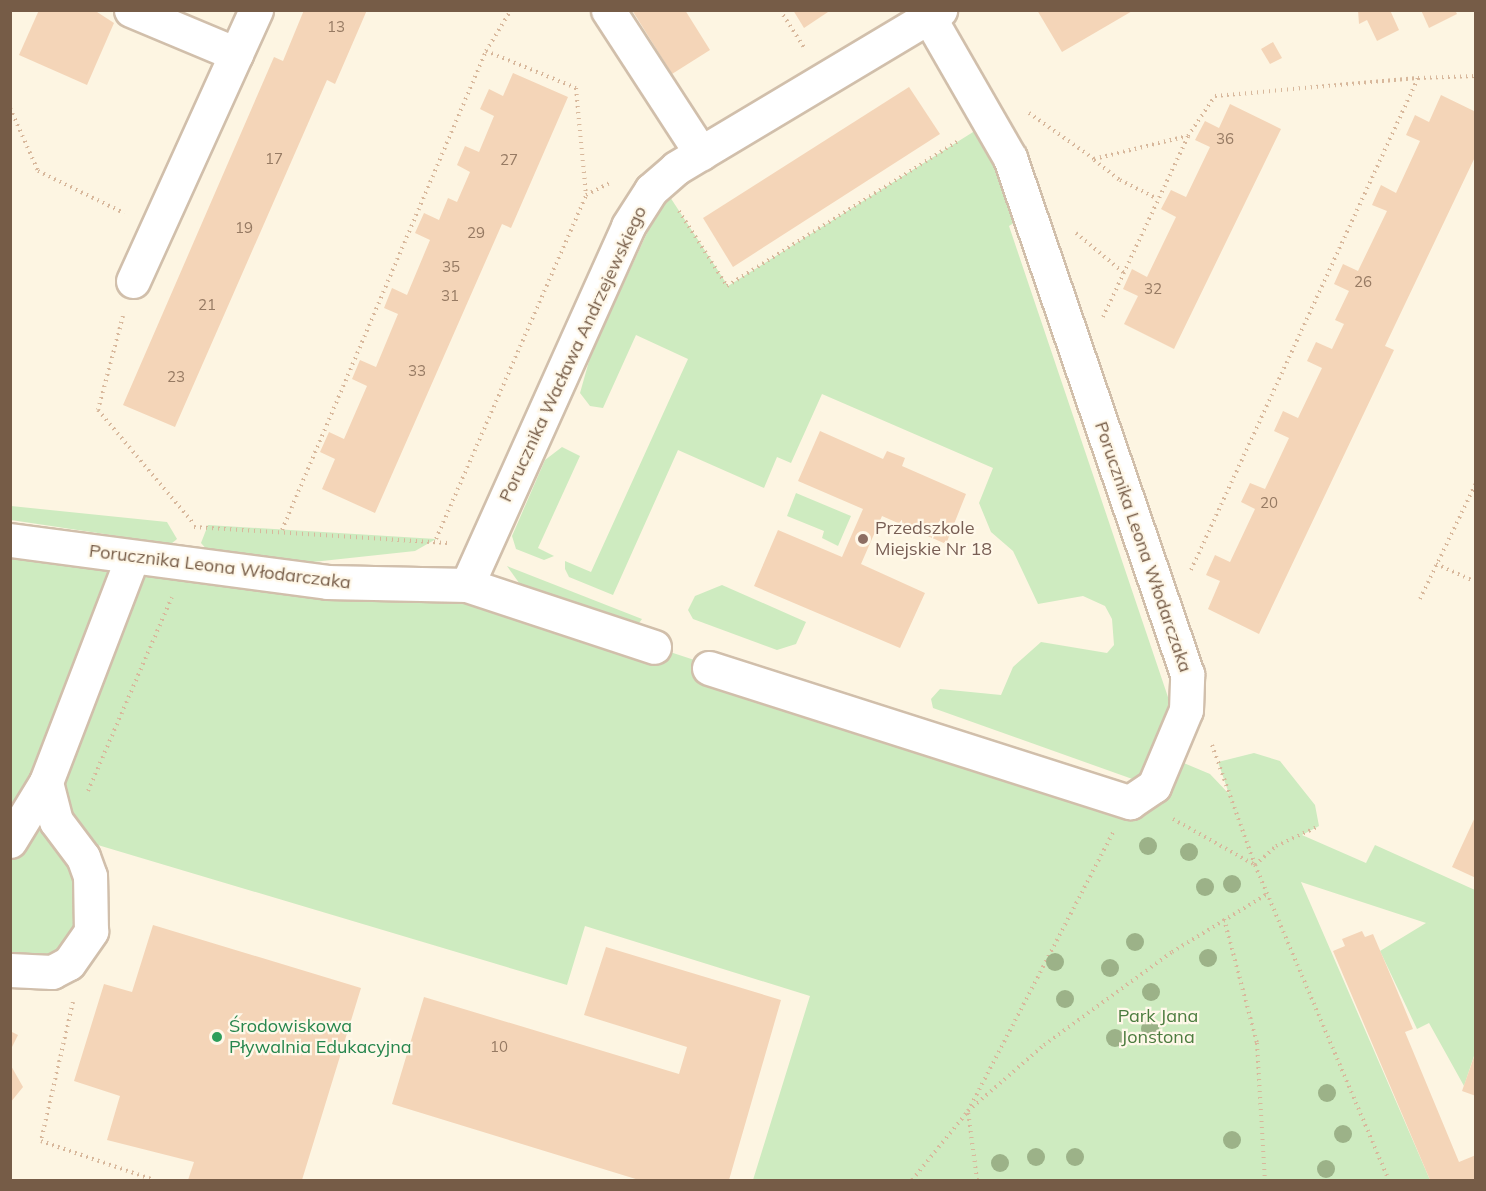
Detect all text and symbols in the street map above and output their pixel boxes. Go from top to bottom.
house number: 13 [327,18,345,36]
house number: 36 [1216,130,1234,148]
house number: 17 [265,150,283,168]
house number: 27 [500,151,518,169]
street label: Porucznika Wacława Andrzejewskiego [495,203,651,505]
house number: 19 [235,219,253,237]
house number: 29 [467,224,485,242]
house number: 35 [442,258,460,276]
house number: 26 [1354,273,1372,291]
house number: 32 [1144,280,1162,298]
house number: 31 [441,287,459,305]
house number: 21 [198,296,216,314]
house number: 33 [408,362,426,380]
house number: 23 [167,368,185,386]
street label: Porucznika Leona Włodarczaka [1090,419,1196,675]
house number: 20 [1260,494,1278,512]
place label: Przedszkole Miejskie Nr 18 [875,518,992,560]
marker: Przedszkole Miejskie Nr 18 [856,532,870,546]
street label: Porucznika Leona Włodarczaka [88,540,352,594]
park label: Park Jana Jonstona [1118,1006,1198,1048]
place label: Środowiskowa Pływalnia Edukacyjna [229,1016,411,1058]
marker: Środowiskowa Pływalnia Edukacyjna [210,1030,224,1044]
house number: 10 [490,1038,508,1056]

